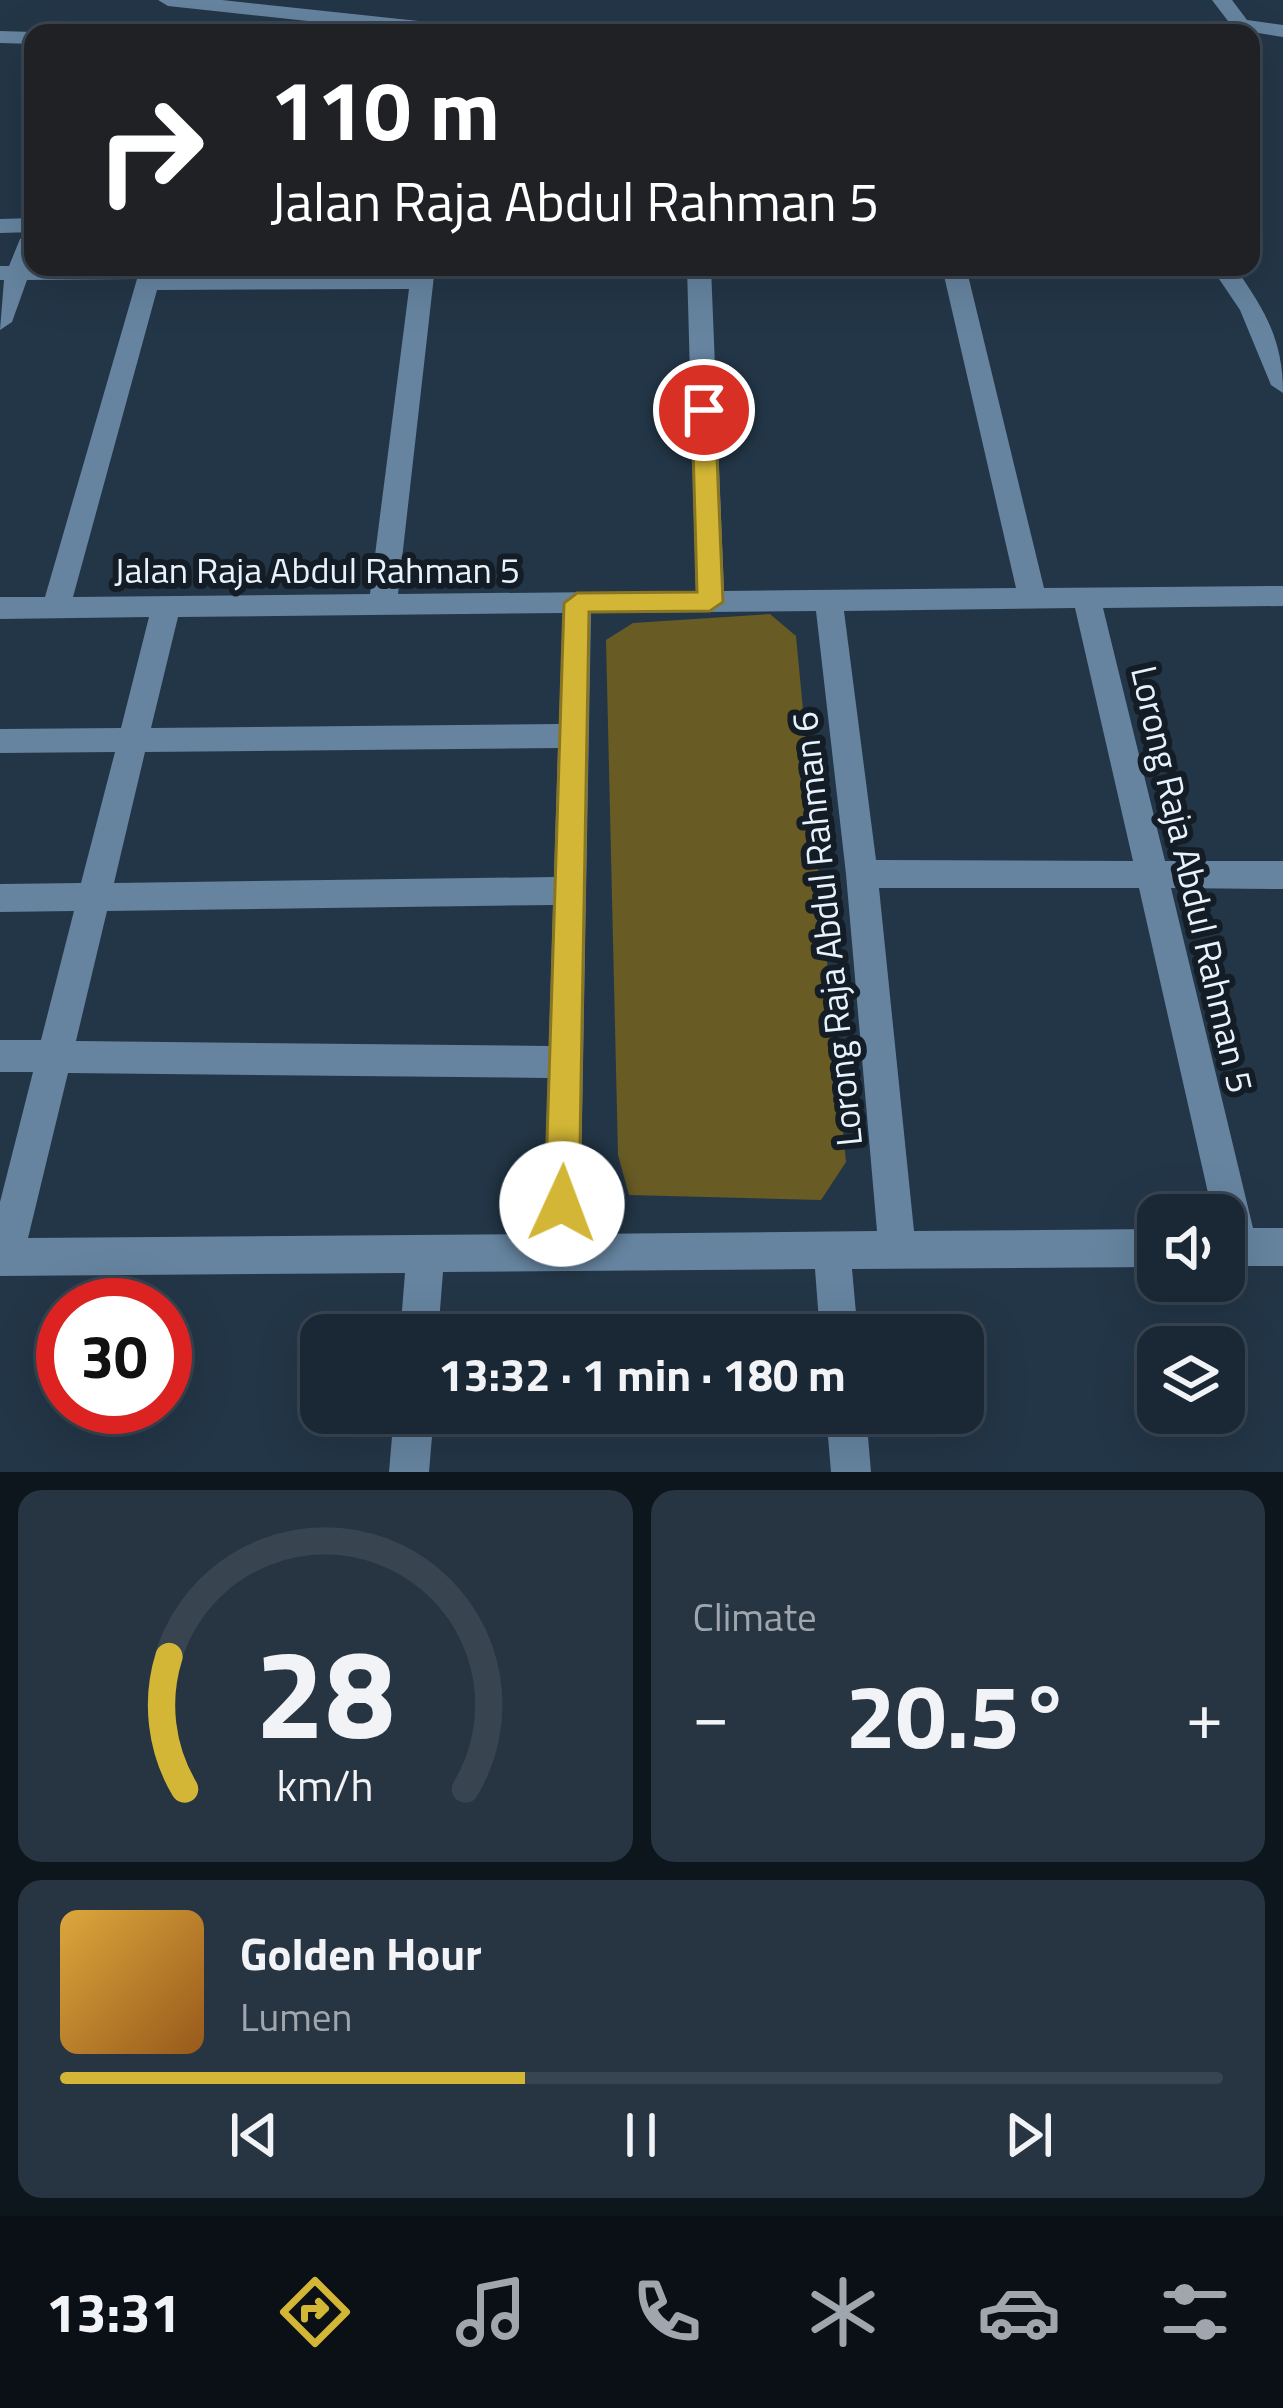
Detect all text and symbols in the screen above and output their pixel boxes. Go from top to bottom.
text: 110 m [270,45,500,173]
icon: right [72,72,228,228]
text: Jalan Raja Abdul Rahman 5 [270,160,879,242]
pin [653,359,755,461]
icon: arrive [671,377,737,443]
street label: Jalan Raja Abdul Rahman 5 [114,542,520,597]
street label: Lorong Raja Abdul Rahman 5 [1117,660,1269,1098]
street label: Lorong Raja Abdul Rahman 6 [776,709,876,1149]
position arrow [499,1141,625,1267]
map controls [1137,1194,1245,1434]
button: sound [1137,1194,1245,1302]
speed limit sign: 30 [36,1278,192,1434]
button: layers [1137,1326,1245,1434]
text: 13:32 · 1 min · 180 m [438,1340,846,1408]
text: Climate [693,1587,817,1646]
text: 28 [255,1597,395,1786]
text: 20.5° [845,1646,1070,1783]
text: − [693,1664,729,1765]
text: + [1186,1664,1223,1765]
text: km/h [277,1752,374,1818]
text: Golden Hour [240,1919,482,1987]
text: Lumen [240,1987,352,2046]
icon: previous [221,2102,287,2168]
icon: pause [608,2102,674,2168]
icon: next [996,2102,1062,2168]
icon: directions [273,2270,357,2354]
icon: music [449,2270,533,2354]
icon: phone [625,2270,709,2354]
icon: climate [801,2270,885,2354]
icon: car [977,2270,1061,2354]
icon: filters [1153,2270,1237,2354]
text: 13:31 [46,2271,181,2353]

